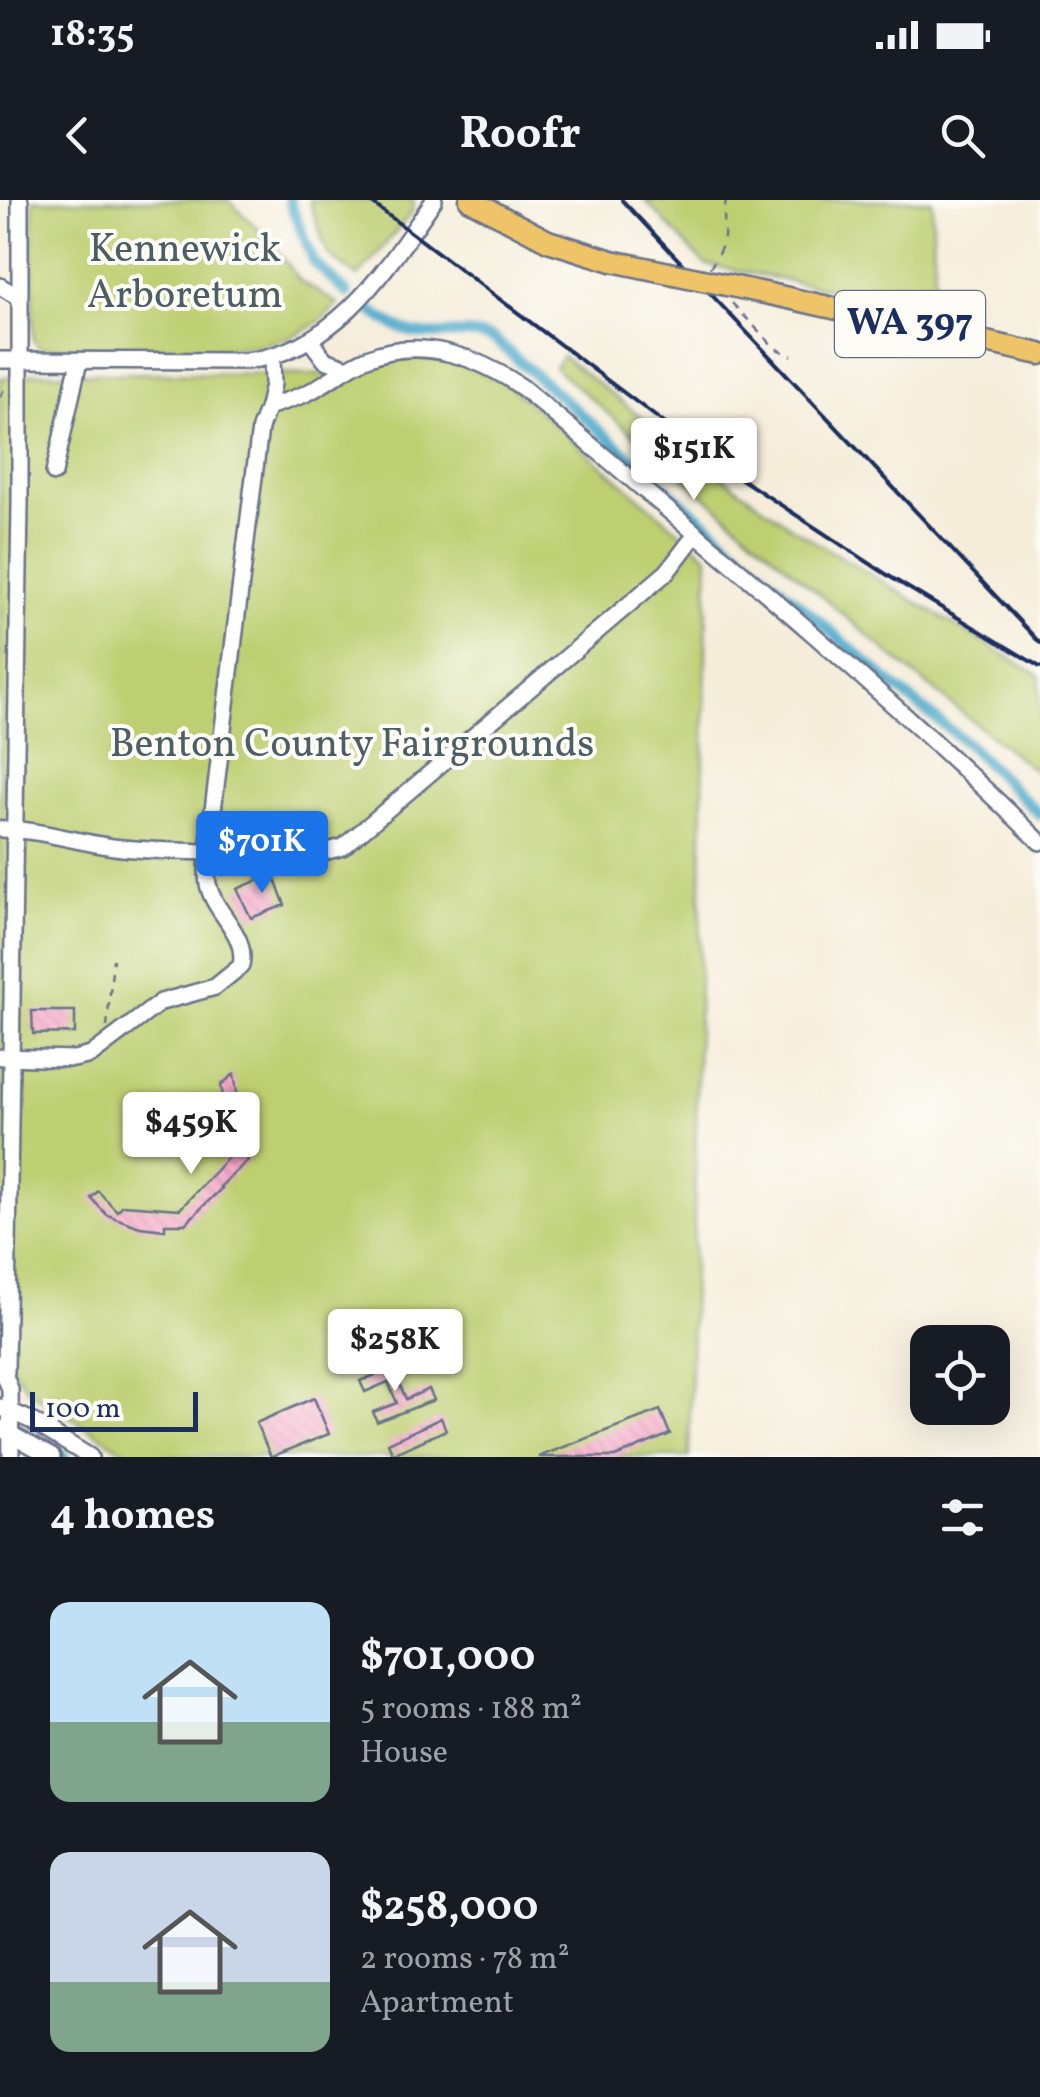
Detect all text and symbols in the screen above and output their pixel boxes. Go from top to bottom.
text: 18:35 [50,9,134,62]
text: Roofr [459,104,581,167]
icon: back [50,108,105,163]
icon: search [935,108,990,163]
park label: Kennewick Arboretum [87,223,283,325]
road number: WA 397 [835,291,985,357]
pin: $151K [624,418,764,503]
text: $151K [653,428,735,472]
park label: Benton County Fairgrounds [110,718,594,774]
pin: $701K [192,811,332,896]
text: $701K [218,821,306,865]
pin: $459K [121,1092,261,1177]
text: $459K [145,1102,237,1146]
pin: $258K [325,1309,465,1394]
text: $258K [350,1319,440,1363]
map controls [910,1325,1010,1425]
button: locate [910,1325,1010,1425]
scale bar [30,1387,198,1432]
text: 100 m [45,1390,120,1429]
text: 4 homes [50,1488,215,1547]
icon: filters [935,1490,990,1545]
text: $701,000 [360,1629,535,1688]
icon: home [130,1642,250,1762]
text: 5 rooms · 188 m² [360,1688,582,1732]
text: House [360,1732,448,1776]
text: $258,000 [360,1879,538,1938]
icon: home [130,1892,250,2012]
text: 2 rooms · 78 m² [360,1938,570,1982]
text: Apartment [360,1982,514,2026]

